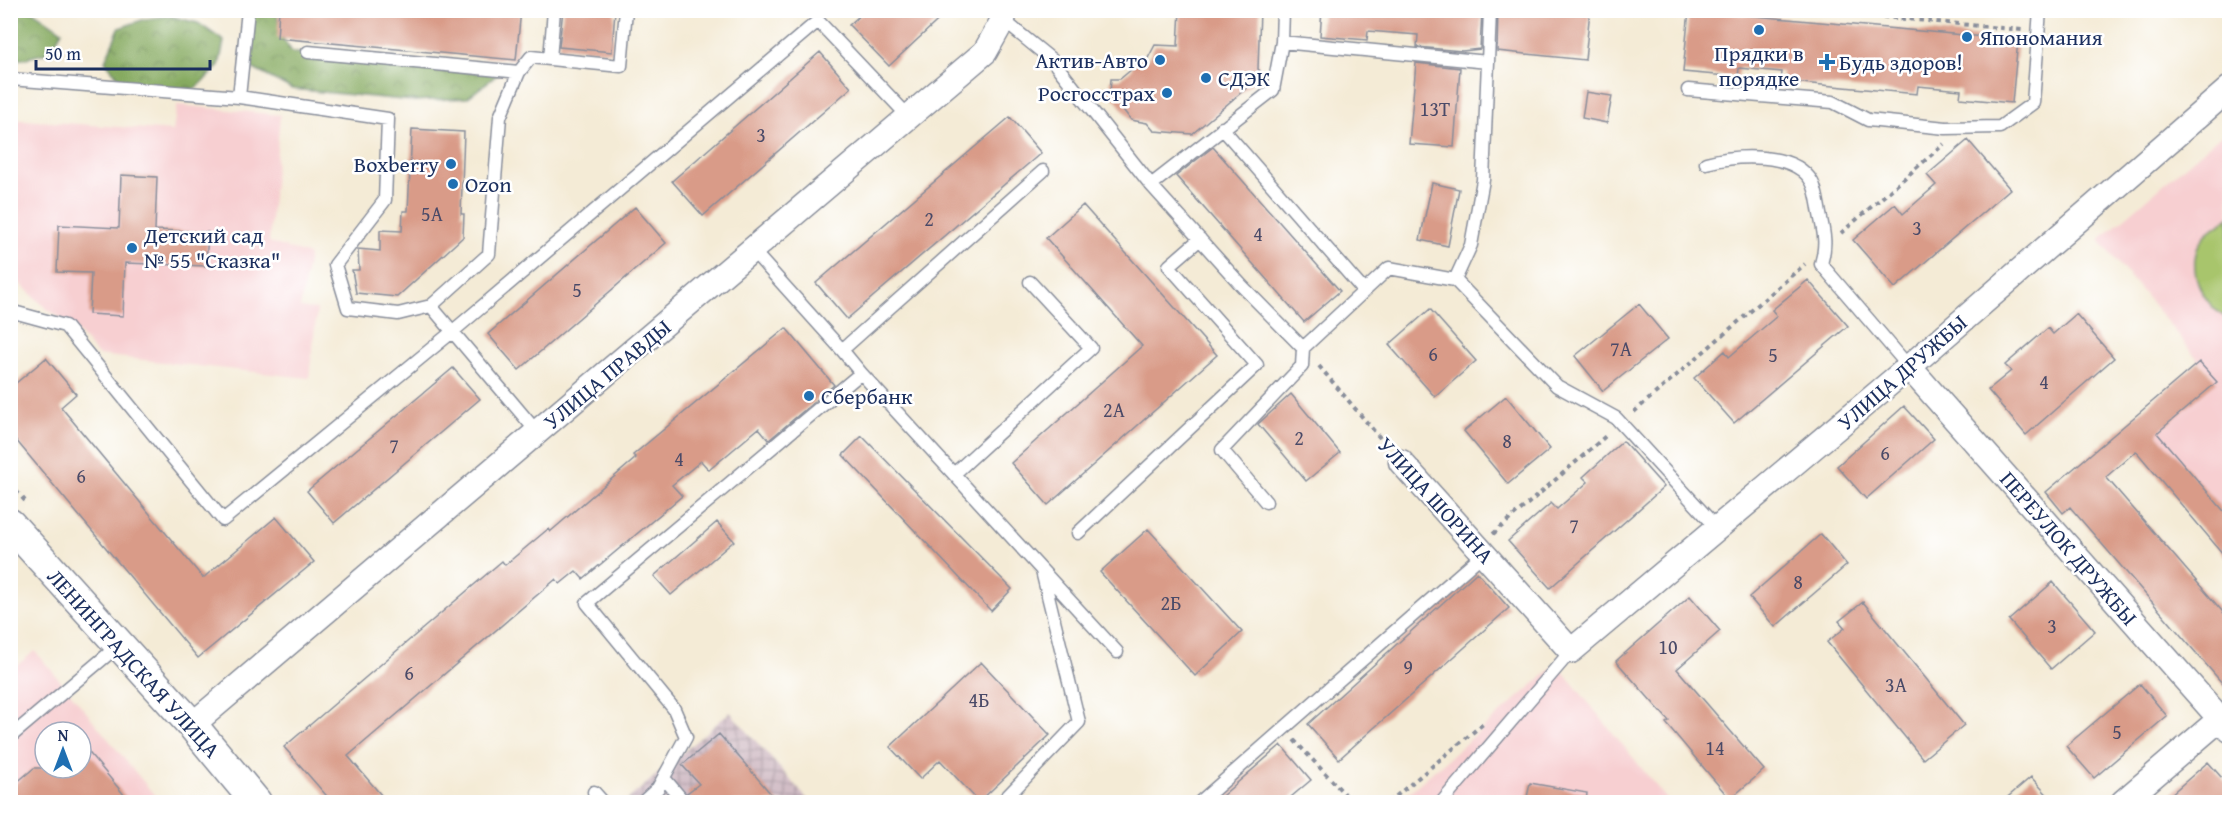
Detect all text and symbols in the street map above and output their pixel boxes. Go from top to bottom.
place label: Япономания [1978,21,2103,53]
marker: Прядки в порядке [1752,23,1766,37]
marker: Япономания [1960,30,1974,44]
scale bar [36,33,210,71]
place label: Прядки в порядке [1714,37,1804,94]
text: 50 m [45,40,81,67]
place label: Актив-Авто [1035,44,1148,76]
place label: Будь здоров! [1839,46,1963,78]
marker: Актив-Авто [1153,53,1167,67]
marker: Будь здоров! [1820,55,1834,69]
place label: СДЭК [1218,62,1271,94]
marker: СДЭК [1199,71,1213,85]
place label: Росгосстрах [1038,77,1156,109]
marker: Росгосстрах [1160,86,1174,100]
house number: 13Т [1420,94,1450,123]
house number: 3 [756,120,766,149]
place label: Boxberry [354,148,439,180]
marker: Boxberry [444,157,458,171]
place label: Ozon [465,168,512,200]
marker: Ozon [446,177,460,191]
house number: 5А [421,199,443,228]
house number: 2 [924,204,934,233]
house number: 3 [1912,213,1922,242]
place label: Детский сад № 55 "Сказка" [143,219,280,276]
house number: 4 [1253,219,1263,248]
marker: Детский сад № 55 "Сказка" [125,241,139,255]
house number: 5 [572,275,582,304]
street label: УЛИЦА ДРУЖБЫ [1830,306,1974,438]
street label: УЛИЦА ПРАВДЫ [536,311,678,437]
house number: 7А [1610,334,1632,363]
house number: 6 [1428,339,1438,368]
house number: 5 [1768,340,1778,369]
house number: 4 [2039,367,2049,396]
place label: Сбербанк [821,380,913,412]
marker: Сбербанк [802,389,816,403]
house number: 2А [1103,395,1125,424]
house number: 2 [1294,423,1304,452]
house number: 8 [1502,426,1512,455]
street label: УЛИЦА ШОРИНА [1370,429,1502,571]
house number: 7 [389,431,399,460]
house number: 6 [1880,438,1890,467]
house number: 4 [674,444,684,473]
house number: 6 [76,461,86,490]
street label: ПЕРЕУЛОК ДРУЖБЫ [1993,464,2145,632]
house number: 7 [1569,511,1579,540]
street label: ЛЕНИНГРАДСКАЯ УЛИЦА [40,561,228,765]
house number: 8 [1793,567,1803,596]
house number: 2Б [1161,588,1181,617]
house number: 3 [2047,611,2057,640]
house number: 10 [1658,632,1678,661]
house number: 9 [1403,652,1413,681]
house number: 6 [404,658,414,687]
house number: 3А [1885,670,1907,699]
house number: 4Б [969,685,989,714]
house number: 5 [2112,717,2122,746]
north arrow [33,720,93,780]
text: N [58,723,69,747]
house number: 14 [1705,733,1725,762]

